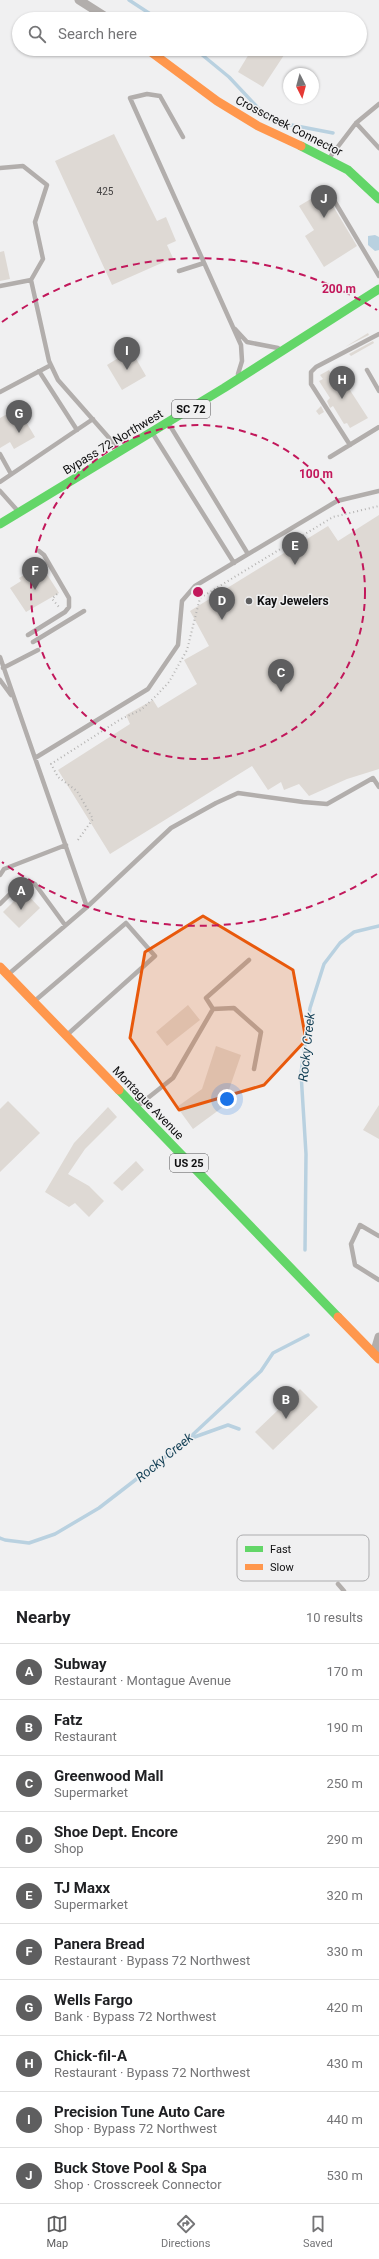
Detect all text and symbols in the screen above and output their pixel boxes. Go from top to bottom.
search box [12,12,367,56]
icon: search [26,23,48,45]
text: Search here [58,25,137,43]
north arrow [283,68,319,104]
street label: Crosscreek Connector [233,93,345,159]
pin: J [311,185,337,218]
house number: 425 [97,186,114,197]
text: 200 m [322,282,356,296]
pin: I [114,337,140,370]
pin: H [329,366,355,399]
pin: G [6,400,32,433]
road number: SC 72 [172,400,210,418]
street label: Bypass 72 Northwest [61,407,166,477]
text: 100 m [299,467,333,481]
pin: E [282,532,308,565]
pin: F [22,557,48,590]
centre of rings [191,585,205,599]
pin: D [209,587,235,620]
place label: Kay Jewelers [257,594,329,608]
marker: Kay Jewelers [244,596,254,606]
pin: C [268,659,294,692]
pin: A [8,877,34,910]
water label: Rocky Creek [295,1011,318,1082]
street label: Montague Avenue [110,1063,186,1143]
your location [217,1089,237,1109]
road number: US 25 [170,1154,208,1172]
pin: B [273,1386,299,1419]
water label: Rocky Creek [133,1429,196,1485]
legend [237,1535,369,1581]
text: Fast [270,1543,292,1556]
text: Slow [270,1561,294,1574]
text: Nearby [16,1607,71,1627]
text: 10 results [306,1610,363,1625]
text: Subway [54,1655,107,1673]
text: A [25,1664,33,1679]
text: 170 m [326,1664,363,1679]
text: Restaurant · Montague Avenue [54,1673,231,1688]
text: Fatz [54,1711,83,1729]
text: B [25,1720,33,1735]
text: 190 m [326,1720,363,1735]
text: Restaurant [54,1729,117,1744]
text: Greenwood Mall [54,1767,163,1785]
text: C [25,1776,33,1791]
text: 250 m [326,1776,363,1791]
text: Supermarket [54,1785,128,1800]
text: Shoe Dept. Encore [54,1823,178,1841]
text: D [25,1832,33,1847]
text: 290 m [326,1832,363,1847]
text: Shop [54,1841,84,1856]
text: TJ Maxx [54,1879,110,1897]
text: E [25,1888,33,1903]
text: 320 m [326,1888,363,1903]
text: Supermarket [54,1897,128,1912]
text: Panera Bread [54,1935,145,1953]
text: F [25,1944,33,1959]
text: 330 m [326,1944,363,1959]
text: Restaurant · Bypass 72 Northwest [54,1953,250,1968]
text: Wells Fargo [54,1991,133,2009]
text: G [25,2000,33,2015]
text: 420 m [326,2000,363,2015]
text: Bank · Bypass 72 Northwest [54,2009,216,2024]
text: Chick-fil-A [54,2047,127,2065]
text: H [24,2056,34,2071]
text: 430 m [326,2056,363,2071]
text: Restaurant · Bypass 72 Northwest [54,2065,250,2080]
text: Precision Tune Auto Care [54,2103,225,2121]
text: I [27,2112,31,2127]
text: 440 m [326,2112,363,2127]
text: Shop · Bypass 72 Northwest [54,2121,217,2136]
text: Buck Stove Pool & Spa [54,2159,207,2177]
text: J [25,2168,33,2183]
text: 530 m [326,2168,363,2183]
text: Shop · Crosscreek Connector [54,2177,222,2192]
tab: Map [46,2213,68,2250]
tab: Directions [161,2213,210,2250]
tab: Saved [303,2213,333,2250]

